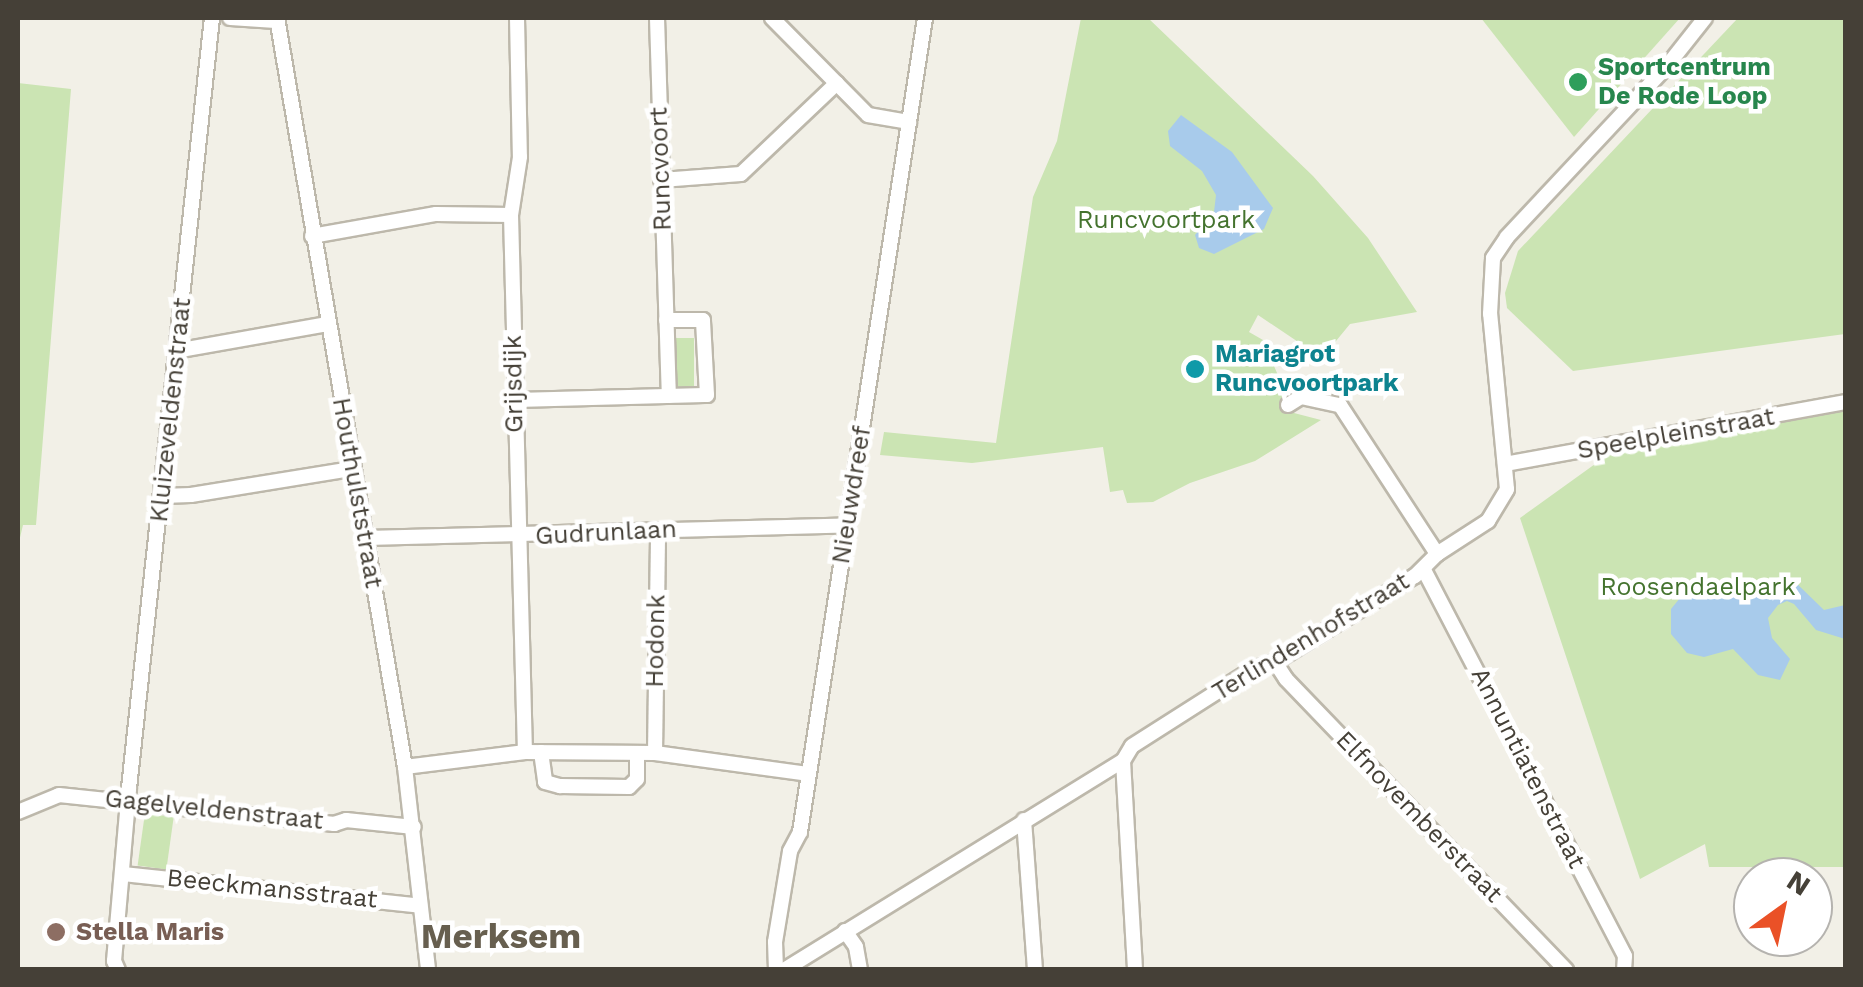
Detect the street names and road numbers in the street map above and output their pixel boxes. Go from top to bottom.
street label: Runcvoort [644,107,678,231]
street label: Kluizeveldenstraat [144,296,198,524]
street label: Grijsdijk [498,335,530,433]
street label: Houthulststraat [325,395,389,591]
street label: Speelpleinstraat [1575,402,1777,466]
street label: Nieuwdreef [826,424,878,566]
street label: Gudrunlaan [534,514,678,552]
street label: Terlindenhofstraat [1207,566,1415,708]
street label: Hodonk [640,594,672,688]
street label: Annuntiatenstraat [1464,663,1592,873]
street label: Elfnovemberstraat [1329,725,1509,909]
street label: Gagelveldenstraat [103,784,325,836]
street label: Beeckmansstraat [165,863,379,915]

